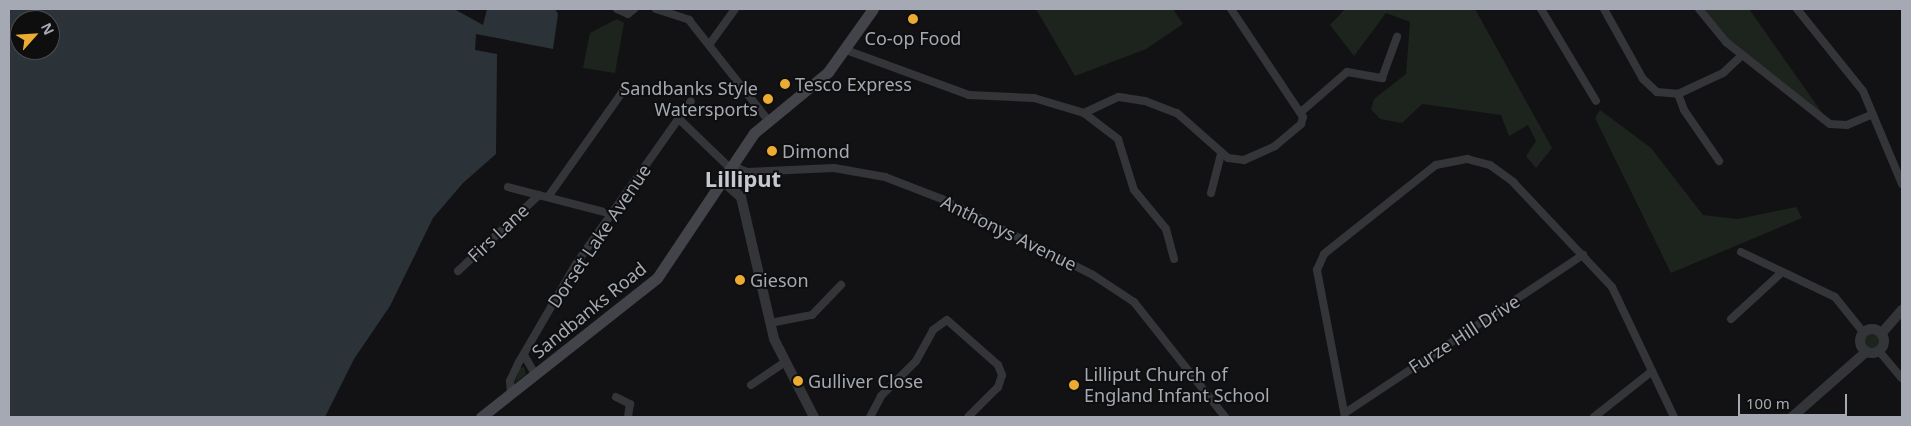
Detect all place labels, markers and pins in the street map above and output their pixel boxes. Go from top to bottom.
marker: Co-op Food [907,13,919,25]
place label: Co-op Food [865,27,961,49]
place label: Tesco Express [795,73,912,95]
place label: Sandbanks Style Watersports [620,78,758,120]
marker: Tesco Express [779,78,791,90]
marker: Sandbanks Style Watersports [762,93,774,105]
place label: Dimond [782,140,850,162]
marker: Dimond [766,145,778,157]
place label: Gieson [750,269,809,291]
marker: Gieson [734,274,746,286]
place label: Lilliput Church of England Infant School [1084,364,1270,406]
place label: Gulliver Close [808,370,923,392]
marker: Gulliver Close [792,375,804,387]
marker: Lilliput Church of England Infant School [1068,379,1080,391]

